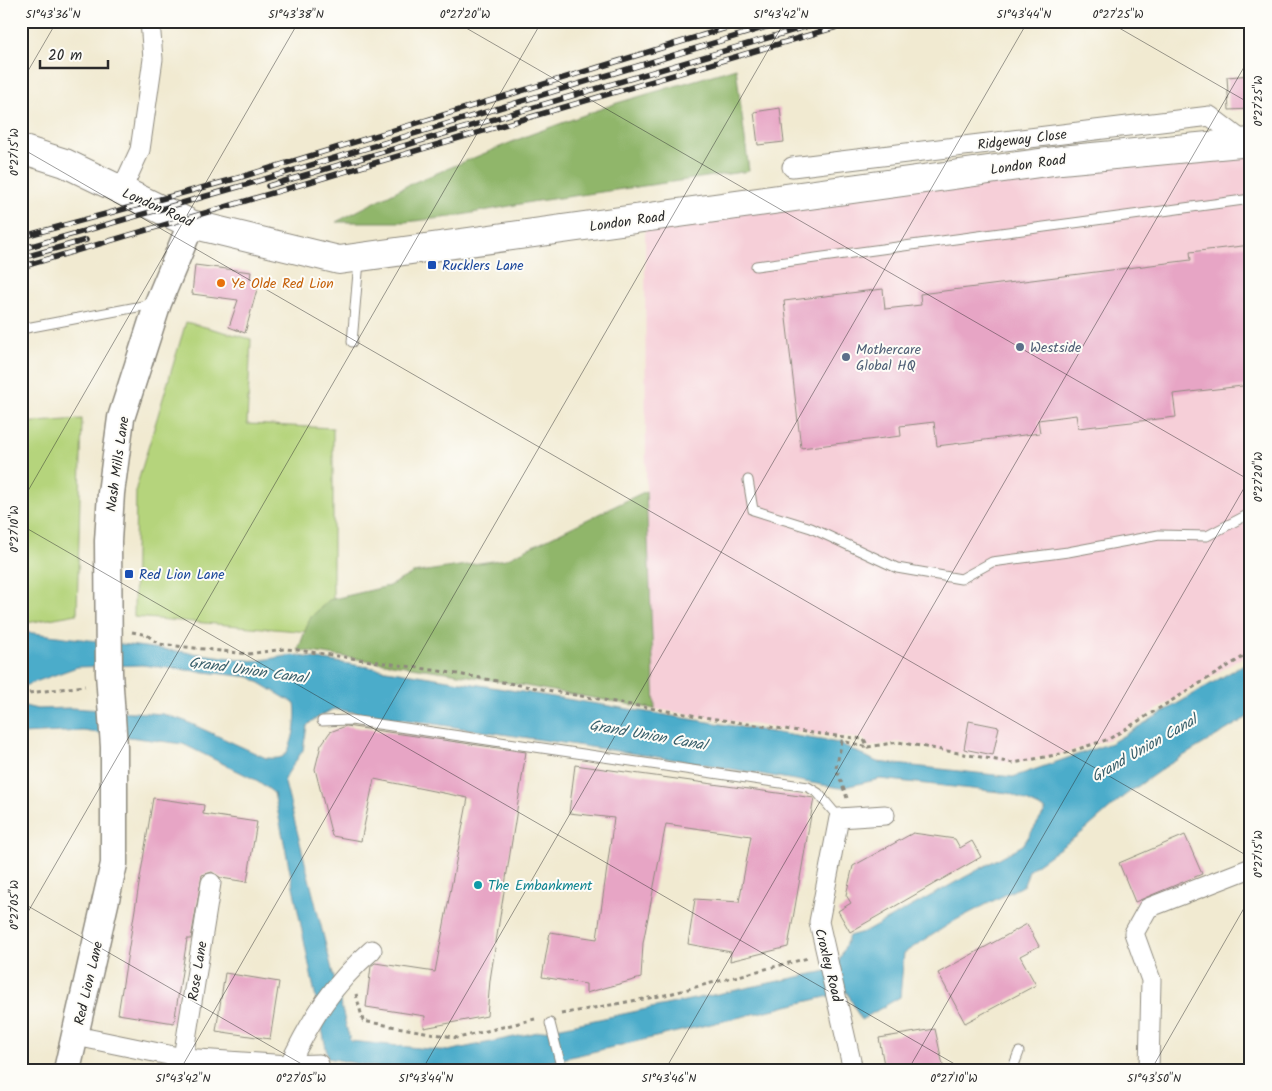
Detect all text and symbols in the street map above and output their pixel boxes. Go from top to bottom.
text: 51°43'36"N [25,5,81,24]
text: 51°43'38"N [268,5,324,24]
text: 0°27'20"W [440,5,490,24]
text: 51°43'42"N [753,5,809,24]
text: 51°43'44"N [997,5,1051,24]
text: 0°27'25"W [1092,5,1144,24]
scale bar [40,38,108,70]
text: 20 m [48,44,82,68]
text: 0°27'25"W [1249,75,1268,127]
street label: Ridgeway Close [976,124,1069,156]
text: 0°27'15"W [5,128,24,176]
street label: London Road [989,149,1068,181]
street label: London Road [118,182,198,234]
street label: London Road [588,206,667,238]
place label: Rucklers Lane [442,255,524,277]
marker: Rucklers Lane [426,259,438,271]
place label: Ye Olde Red Lion [231,273,334,295]
marker: Ye Olde Red Lion [215,277,227,289]
place label: Westside [1030,337,1082,359]
place label: Mothercare Global HQ [856,339,922,377]
marker: Westside [1014,341,1026,353]
marker: Mothercare Global HQ [840,351,852,363]
street label: Nash Mills Lane [100,414,136,513]
text: 0°27'20"W [1249,452,1268,502]
text: 0°27'10"W [5,505,24,553]
place label: Red Lion Lane [139,564,225,586]
marker: Red Lion Lane [123,568,135,580]
water label: Grand Union Canal [187,651,312,692]
water label: Grand Union Canal [1087,707,1205,789]
water label: Grand Union Canal [587,714,712,759]
text: 0°27'15"W [1249,830,1268,878]
place label: The Embankment [488,875,593,897]
marker: The Embankment [472,879,484,891]
text: 0°27'05"W [5,880,24,930]
street label: Croxley Road [808,926,848,1005]
street label: Red Lion Lane [69,938,109,1027]
street label: Rose Lane [182,939,214,1003]
text: 51°43'42"N [155,1069,211,1088]
text: 0°27'05"W [276,1069,326,1088]
text: 51°43'44"N [399,1069,453,1088]
text: 51°43'46"N [642,1069,696,1088]
text: 0°27'10"W [930,1069,978,1088]
text: 51°43'50"N [1127,1069,1181,1088]

